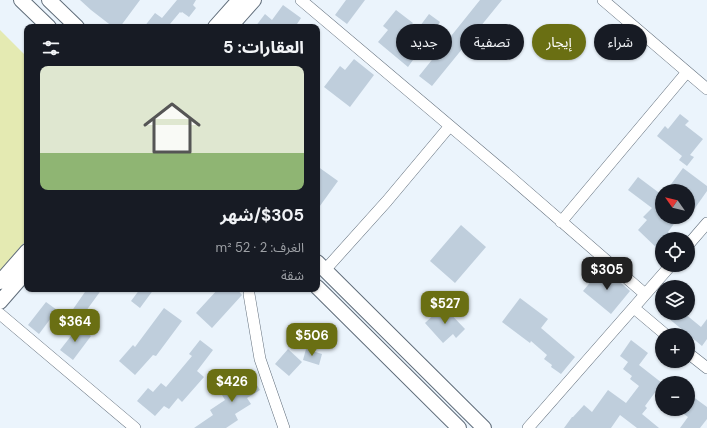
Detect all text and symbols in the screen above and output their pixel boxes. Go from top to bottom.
chip: جديد [396,24,452,60]
chip: تصفية [460,24,524,60]
chip: إيجار [532,24,586,60]
chip: شراء [594,24,647,60]
text: العقارات: 5 [223,36,304,58]
icon: filters [40,37,62,59]
icon: home [136,92,208,164]
north arrow [655,184,695,224]
map controls [655,184,695,416]
text: $305/شهر [220,204,304,226]
button: locate [655,232,695,272]
text: الغرف: 2 · 52 m² [216,239,304,256]
pin: $305 [583,257,631,291]
text: $305 [591,261,623,278]
text: شقة [281,267,304,284]
button: layers [655,280,695,320]
pin: $527 [421,291,469,325]
text: $527 [430,295,460,312]
pin: $364 [51,309,99,343]
text: $364 [59,313,91,330]
pin: $506 [288,323,336,357]
text: $506 [295,327,329,344]
button: + [655,328,695,368]
pin: $426 [208,369,256,403]
text: $426 [216,373,248,390]
button: − [655,376,695,416]

